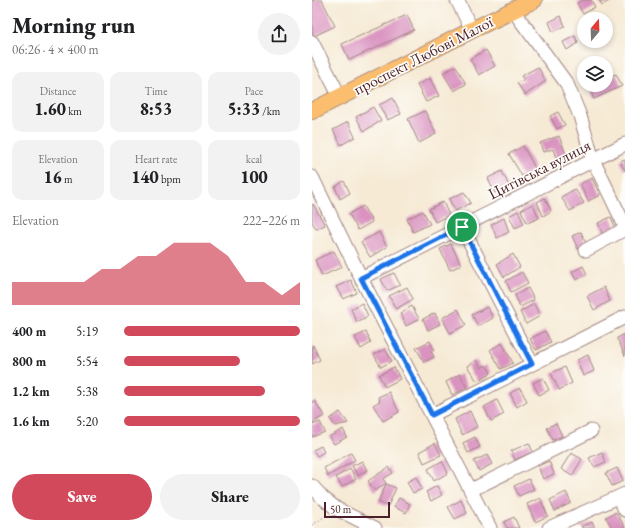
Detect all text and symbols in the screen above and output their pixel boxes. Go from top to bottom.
text: Morning run [12,11,136,40]
street label: проспект Любові Малої [350,11,497,100]
north arrow [577,12,613,48]
map controls [577,12,613,92]
button: share [258,13,300,55]
text: 06:26 · 4 × 400 m [12,41,99,58]
button: layers [577,56,613,92]
text: Distance [40,84,76,98]
text: Time [145,84,167,98]
text: Pace [245,84,263,98]
text: 1.60 [34,98,66,120]
text: 8:53 [140,98,172,120]
text: 5:33 [228,98,260,120]
text: km [66,104,82,118]
text: /km [260,104,280,118]
street label: Цитівська вулиця [484,135,594,204]
text: Elevation [38,152,78,166]
text: Heart rate [135,152,177,166]
text: kcal [246,152,262,166]
text: 16 [43,166,62,188]
text: 140 [131,166,159,188]
text: 100 [240,166,268,188]
text: m [62,172,73,186]
text: bpm [159,172,181,186]
pin [445,210,479,244]
text: Elevation [12,212,59,229]
text: 222–226 m [243,212,300,229]
icon: arrive [451,216,473,238]
text: 400 m [12,323,46,340]
text: 5:19 [76,323,98,340]
text: 800 m [12,353,46,370]
text: 5:54 [76,353,98,370]
text: 1.2 km [12,383,50,400]
text: 5:38 [76,383,98,400]
text: 1.6 km [12,413,50,430]
text: 5:20 [76,413,98,430]
button: Save [12,474,152,520]
button: Share [160,474,300,520]
scale bar [324,500,390,519]
text: 50 m [330,502,351,516]

